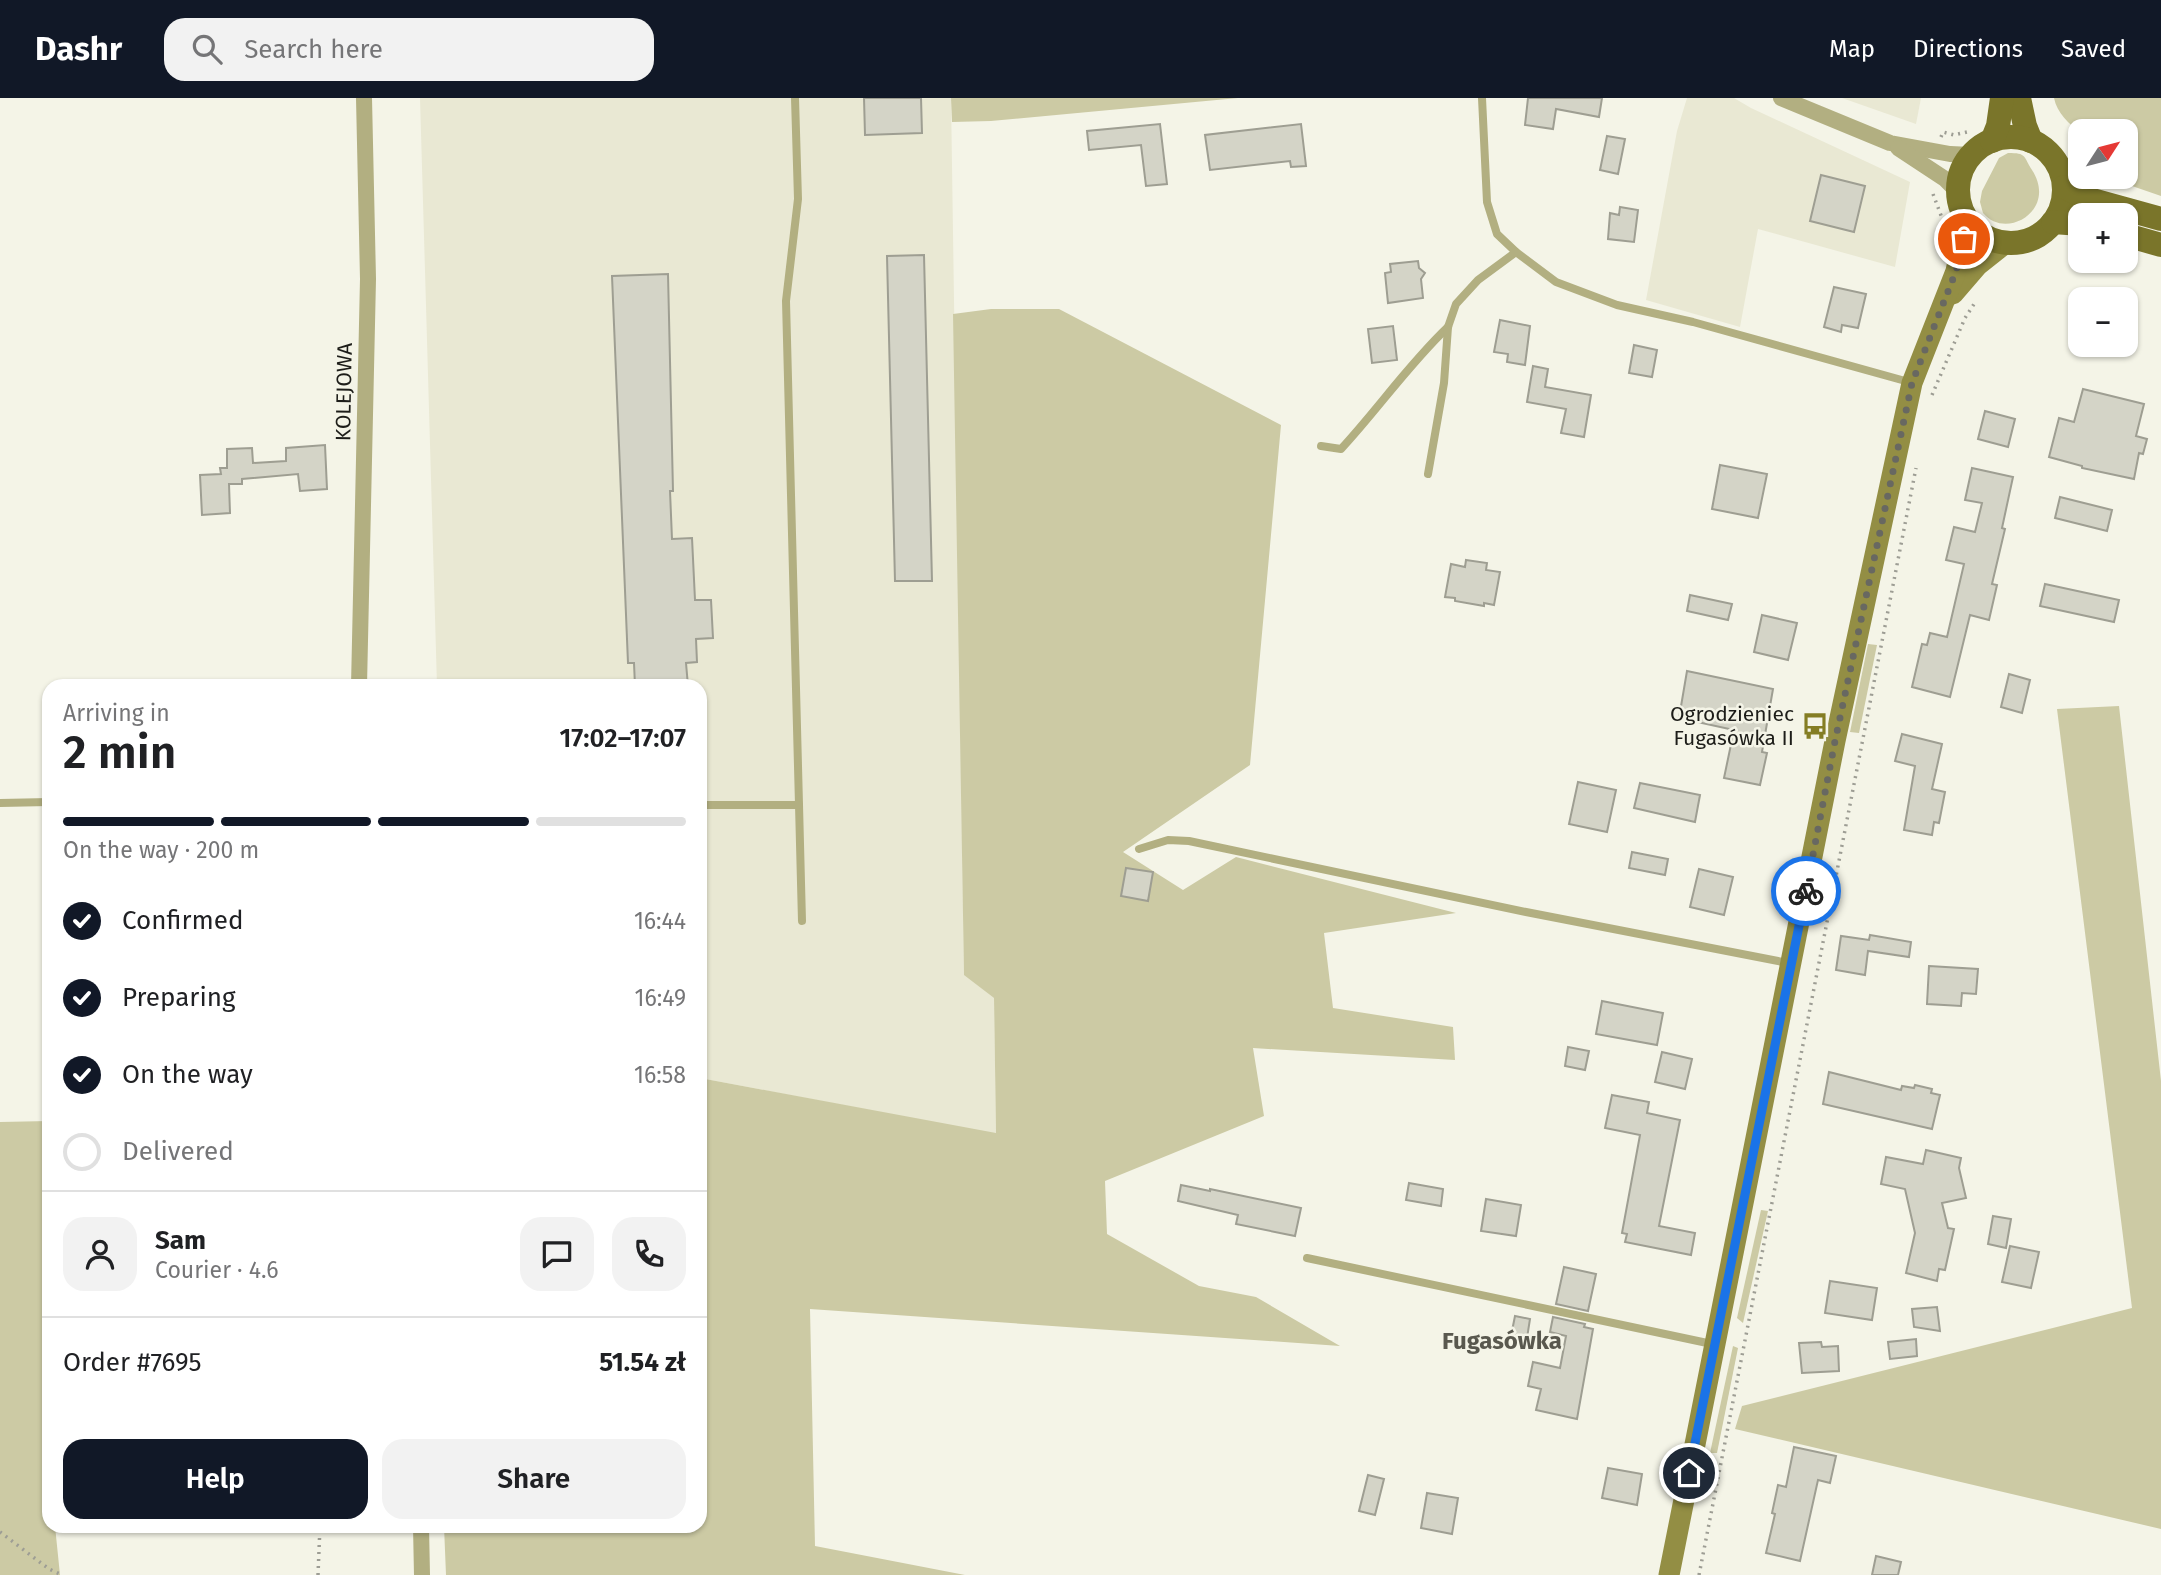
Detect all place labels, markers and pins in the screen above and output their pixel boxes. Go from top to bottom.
pin [1934,209,1994,269]
place label: Ogrodzieniec Fugasówka II [1670,701,1794,751]
bus stop icon: Ogrodzieniec Fugasówka II [1800,711,1830,741]
pin [1659,1443,1719,1503]

